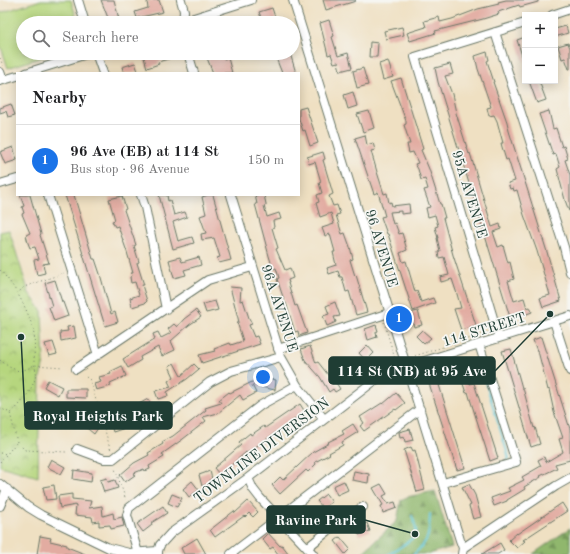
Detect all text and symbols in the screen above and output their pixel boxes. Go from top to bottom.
map controls [522,12,558,84]
button: + [522,12,558,48]
search box [16,16,300,60]
icon: search [30,27,52,49]
text: Search here [62,31,139,46]
button: − [522,48,558,84]
text: Nearby [32,90,87,107]
text: 96 Ave (EB) at 114 St [70,145,219,160]
street label: 95A AVENUE [449,149,489,240]
text: 1 [41,154,49,167]
text: 150 m [247,154,284,167]
text: Bus stop · 96 Avenue [70,163,190,176]
street label: 96 AVENUE [363,208,399,289]
street label: 96A AVENUE [258,263,300,354]
pin: 1 [386,304,412,334]
street label: 114 STREET [441,311,528,349]
callout: 114 St (NB) at 95 Ave [329,357,495,384]
text: 114 St (NB) at 95 Ave [337,365,487,380]
your location [253,367,273,387]
street label: TOWNLINE DIVERSION [191,395,332,506]
callout: Royal Heights Park [25,402,172,429]
text: Royal Heights Park [32,410,164,425]
callout: Ravine Park [267,506,365,533]
text: Ravine Park [275,514,358,529]

